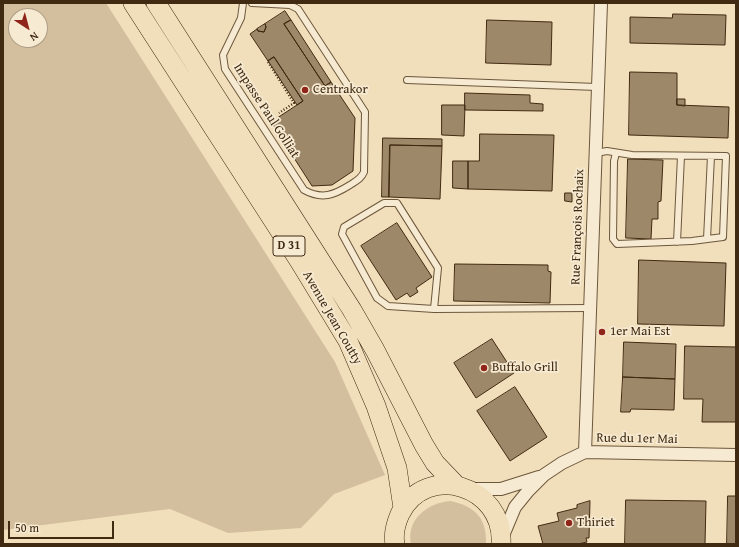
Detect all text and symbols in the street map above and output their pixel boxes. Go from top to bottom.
north arrow [8,8,48,48]
text: N [27,28,42,46]
street label: Impasse Paul Golliat [230,61,302,161]
place label: Centrakor [313,82,368,98]
marker: Centrakor [300,85,310,95]
street label: Rue François Rochaix [568,169,588,285]
road number: D 31 [273,236,305,256]
street label: Avenue Jean Coutty [299,268,365,368]
place label: 1er Mai Est [610,324,670,340]
marker: 1er Mai Est [597,327,607,337]
place label: Buffalo Grill [492,360,558,376]
marker: Buffalo Grill [479,363,489,373]
street label: Rue du 1er Mai [596,430,678,448]
scale bar [10,513,116,539]
place label: Thiriet [577,515,615,531]
marker: Thiriet [564,518,574,528]
text: 50 m [15,519,39,536]

